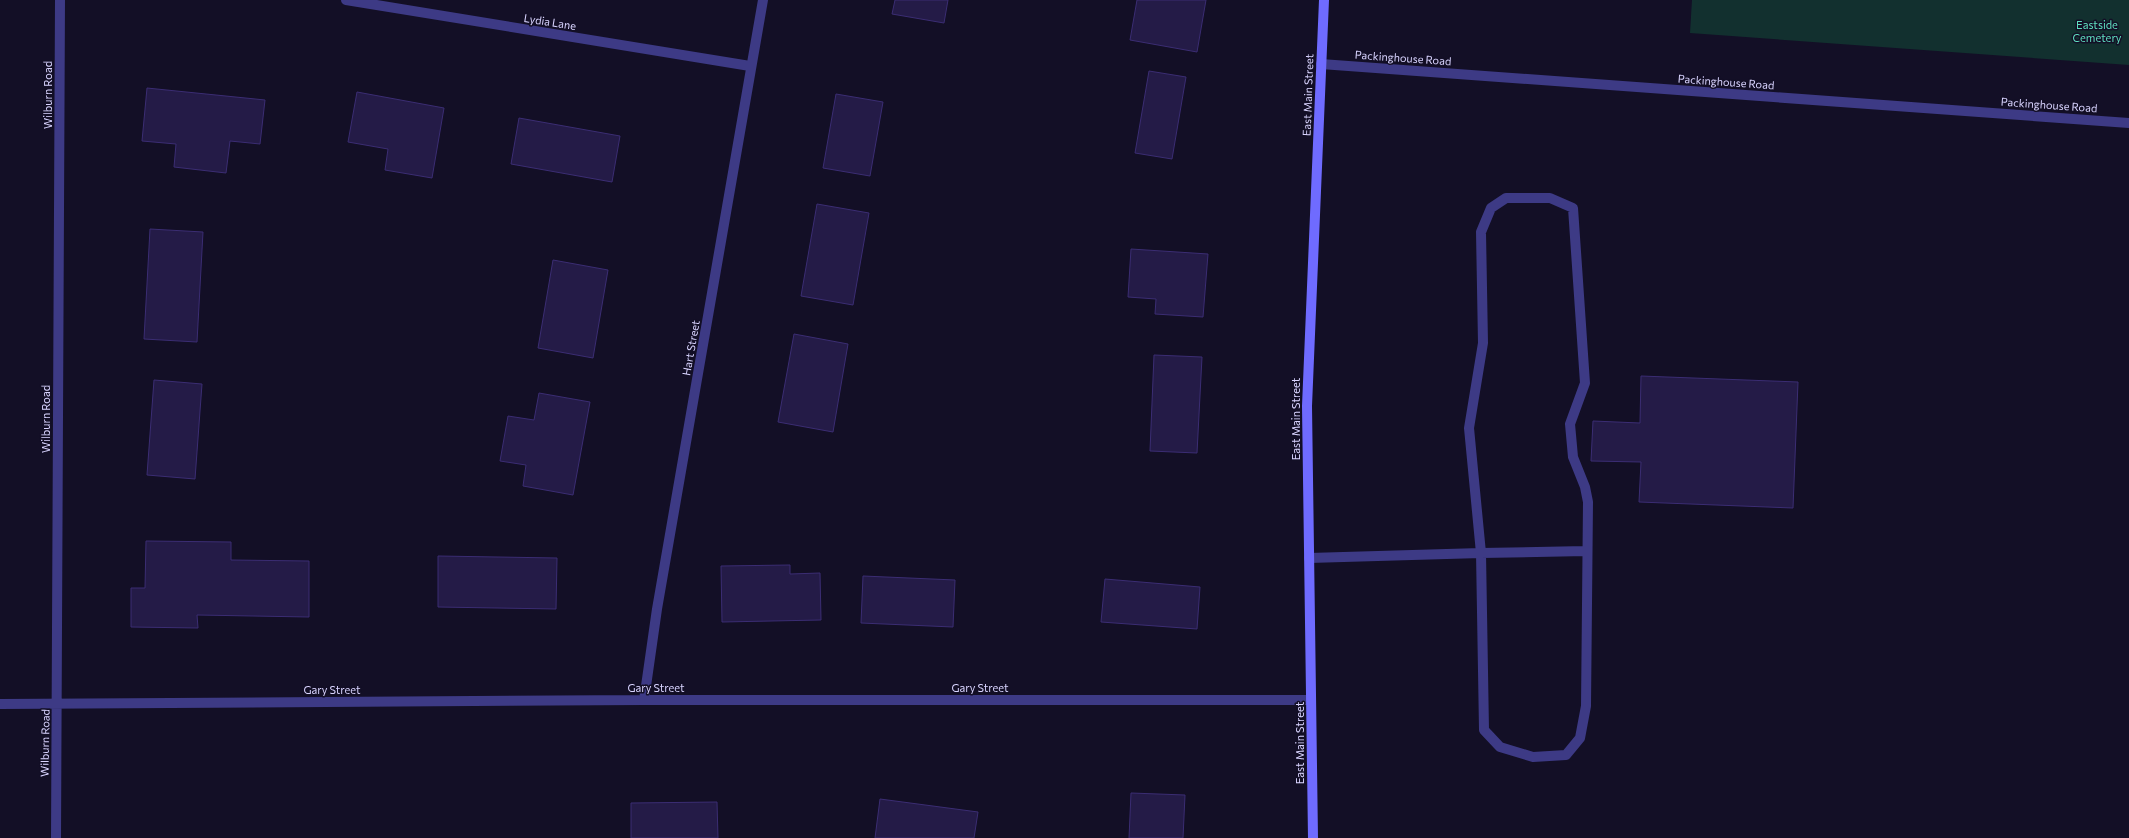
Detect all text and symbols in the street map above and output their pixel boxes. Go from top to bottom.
street label: Lydia Lane [523,11,577,32]
park label: Eastside Cemetery [2073,18,2122,44]
street label: Packinghouse Road [1354,48,1452,67]
street label: East Main Street [1300,53,1315,136]
street label: Wilburn Road [41,61,54,129]
street label: Packinghouse Road [1677,72,1775,91]
street label: Packinghouse Road [2000,95,2098,114]
street label: Hart Street [679,319,702,377]
street label: East Main Street [1289,377,1302,460]
street label: Wilburn Road [39,385,52,453]
street label: Gary Street [627,681,685,694]
street label: Gary Street [951,681,1009,694]
street label: Gary Street [303,683,361,696]
street label: East Main Street [1293,701,1306,784]
street label: Wilburn Road [37,709,52,777]

